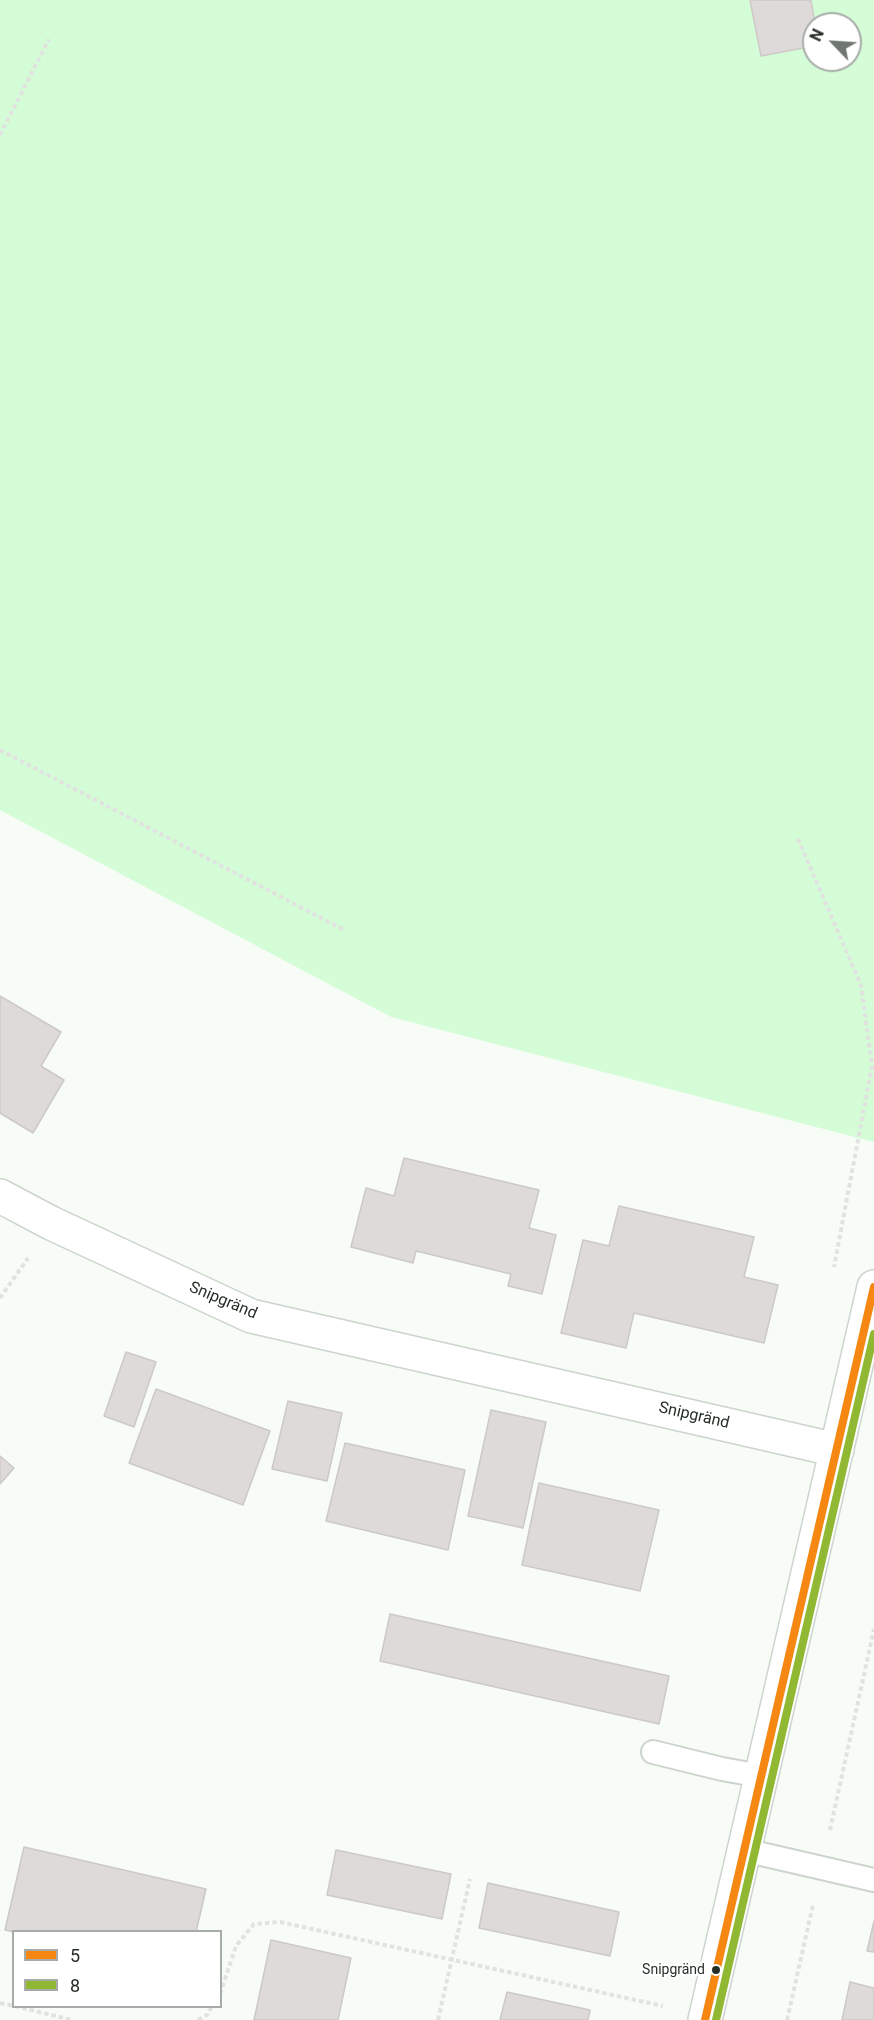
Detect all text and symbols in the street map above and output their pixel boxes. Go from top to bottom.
north arrow [802,12,862,72]
text: N [806,26,828,44]
street label: Snipgränd [186,1278,260,1324]
street label: Snipgränd [657,1399,731,1433]
legend [12,1930,222,2008]
text: 5 [70,1945,80,1966]
place label: Snipgränd [642,1962,705,1978]
marker: Snipgränd [710,1964,722,1976]
text: 8 [70,1975,80,1996]

